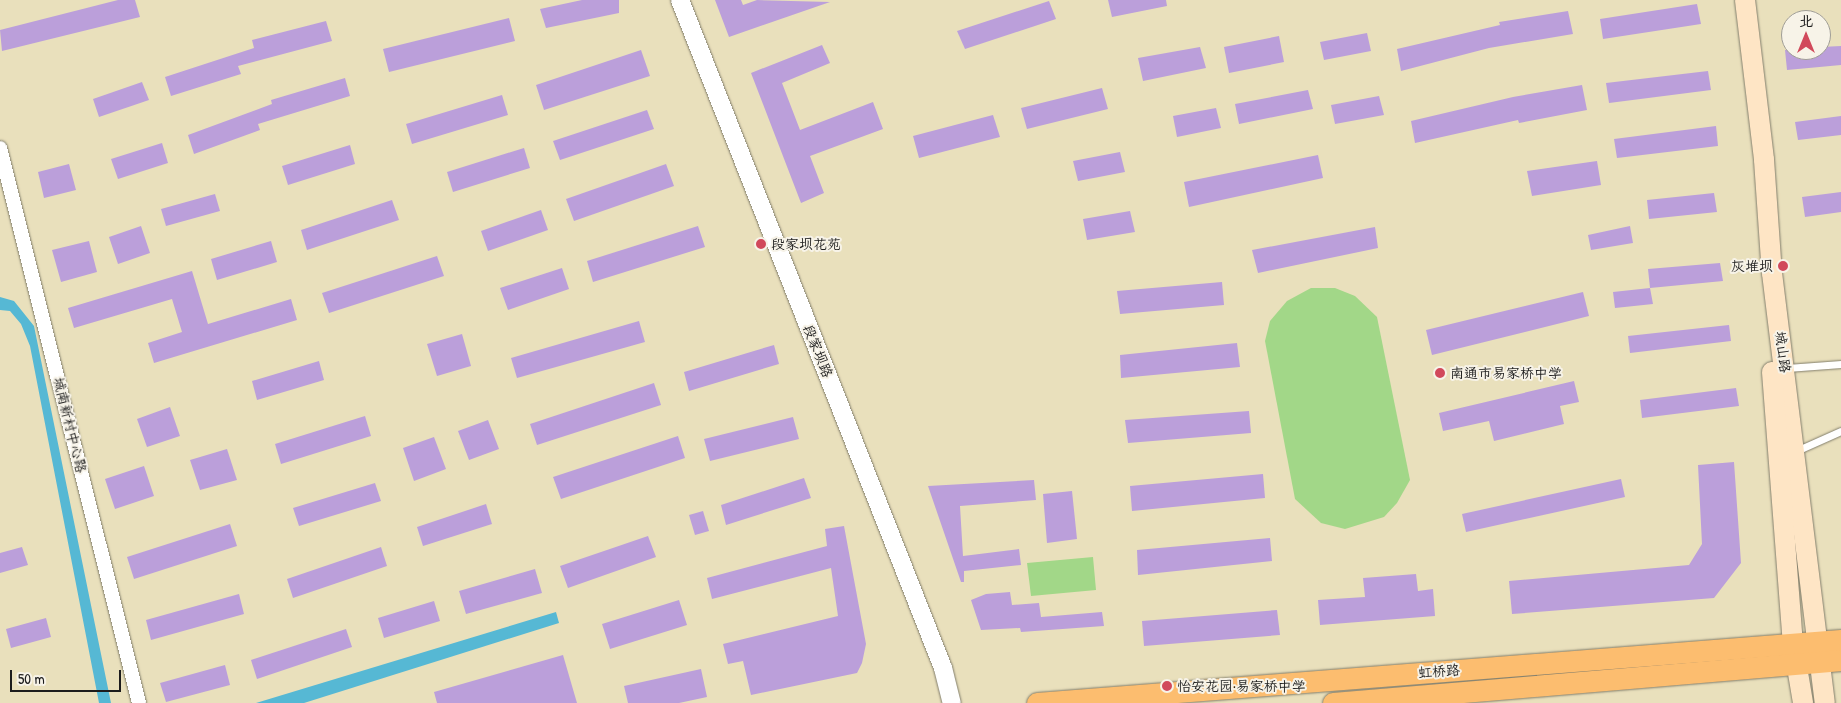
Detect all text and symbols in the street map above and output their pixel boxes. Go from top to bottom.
north arrow [1781,10,1831,60]
text: 北 [1799,11,1813,30]
place label: 段家坝花苑 [771,236,841,252]
marker: 段家坝花苑 [755,238,767,250]
place label: 灰堆坝 [1731,258,1773,274]
marker: 灰堆坝 [1777,260,1789,272]
street label: 段家坝路 [800,322,836,380]
street label: 城山路 [1772,330,1794,374]
place label: 南通市易家桥中学 [1450,365,1562,381]
marker: 南通市易家桥中学 [1434,367,1446,379]
street label: 城南新村中心路 [50,375,90,475]
scale bar [12,660,124,692]
street label: 虹桥路 [1417,661,1461,681]
text: 50 m [18,668,45,689]
place label: 怡安花园·易家桥中学 [1177,678,1306,694]
marker: 怡安花园·易家桥中学 [1161,680,1173,692]

